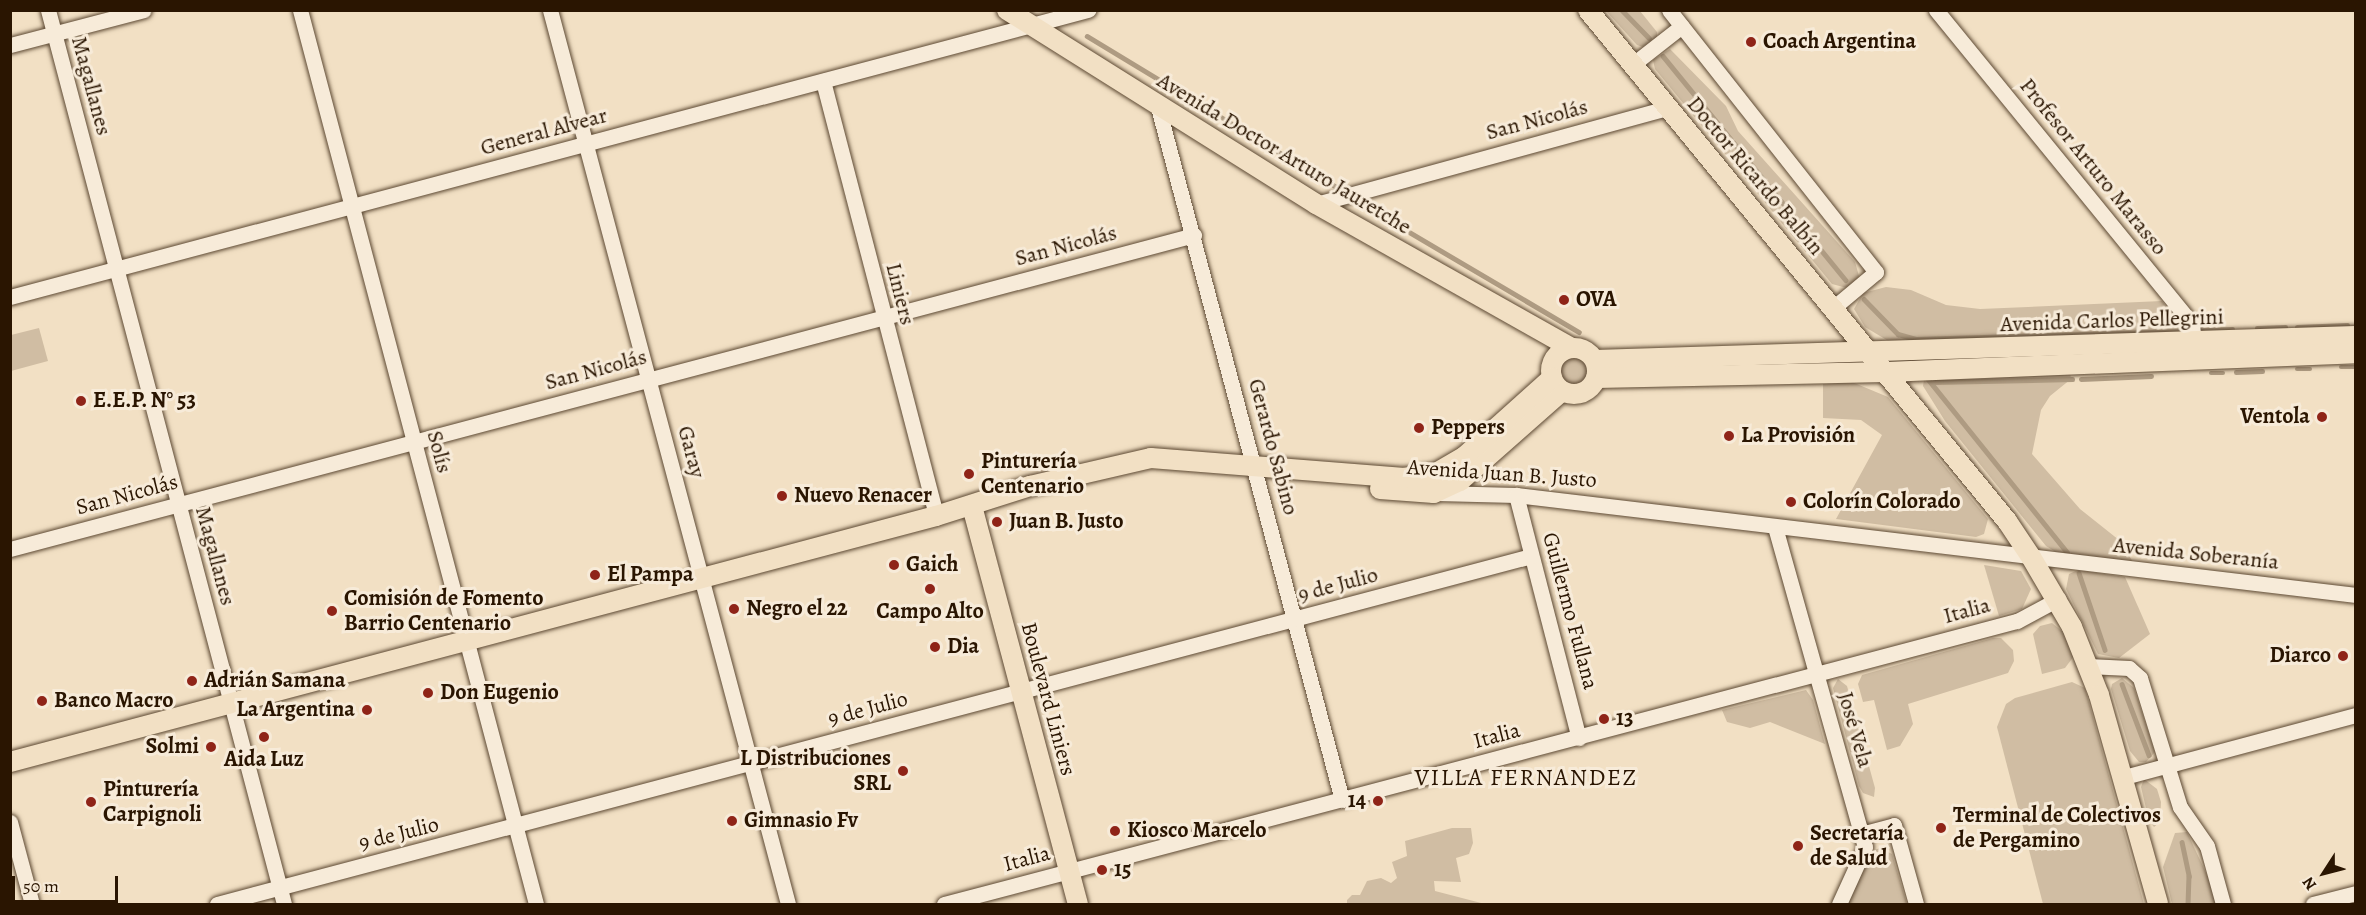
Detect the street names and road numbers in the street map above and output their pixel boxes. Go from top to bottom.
street label: Magallanes [65,34,117,138]
street label: Avenida Doctor Arturo Jauretche [1152,68,1416,240]
street label: Profesor Arturo Marasso [2014,73,2172,261]
street label: Doctor Ricardo Balbín [1681,91,1829,261]
street label: San Nicolás [1483,94,1591,146]
street label: General Alvear [478,102,610,162]
street label: San Nicolás [1012,220,1120,272]
street label: Liniers [880,260,920,328]
street label: Avenida Carlos Pellegrini [2000,304,2224,338]
street label: San Nicolás [542,344,650,396]
street label: Gerardo Sabino [1242,376,1304,518]
street label: Garay [671,423,711,481]
street label: Solís [421,428,457,476]
street label: Avenida Juan B. Justo [1406,454,1598,494]
street label: San Nicolás [73,469,181,521]
street label: Magallanes [189,504,241,608]
street label: Guillermo Fullana [1536,530,1604,692]
street label: Avenida Soberanía [2112,532,2280,576]
street label: 9 de Julio [1295,562,1381,608]
street label: Italia [1941,592,1993,630]
street label: Boulevard Liniers [1015,619,1081,779]
street label: 9 de Julio [825,686,911,732]
street label: José Vela [1832,689,1878,771]
street label: Italia [1471,717,1523,755]
street label: 9 de Julio [356,811,442,857]
street label: Italia [1001,840,1053,878]

